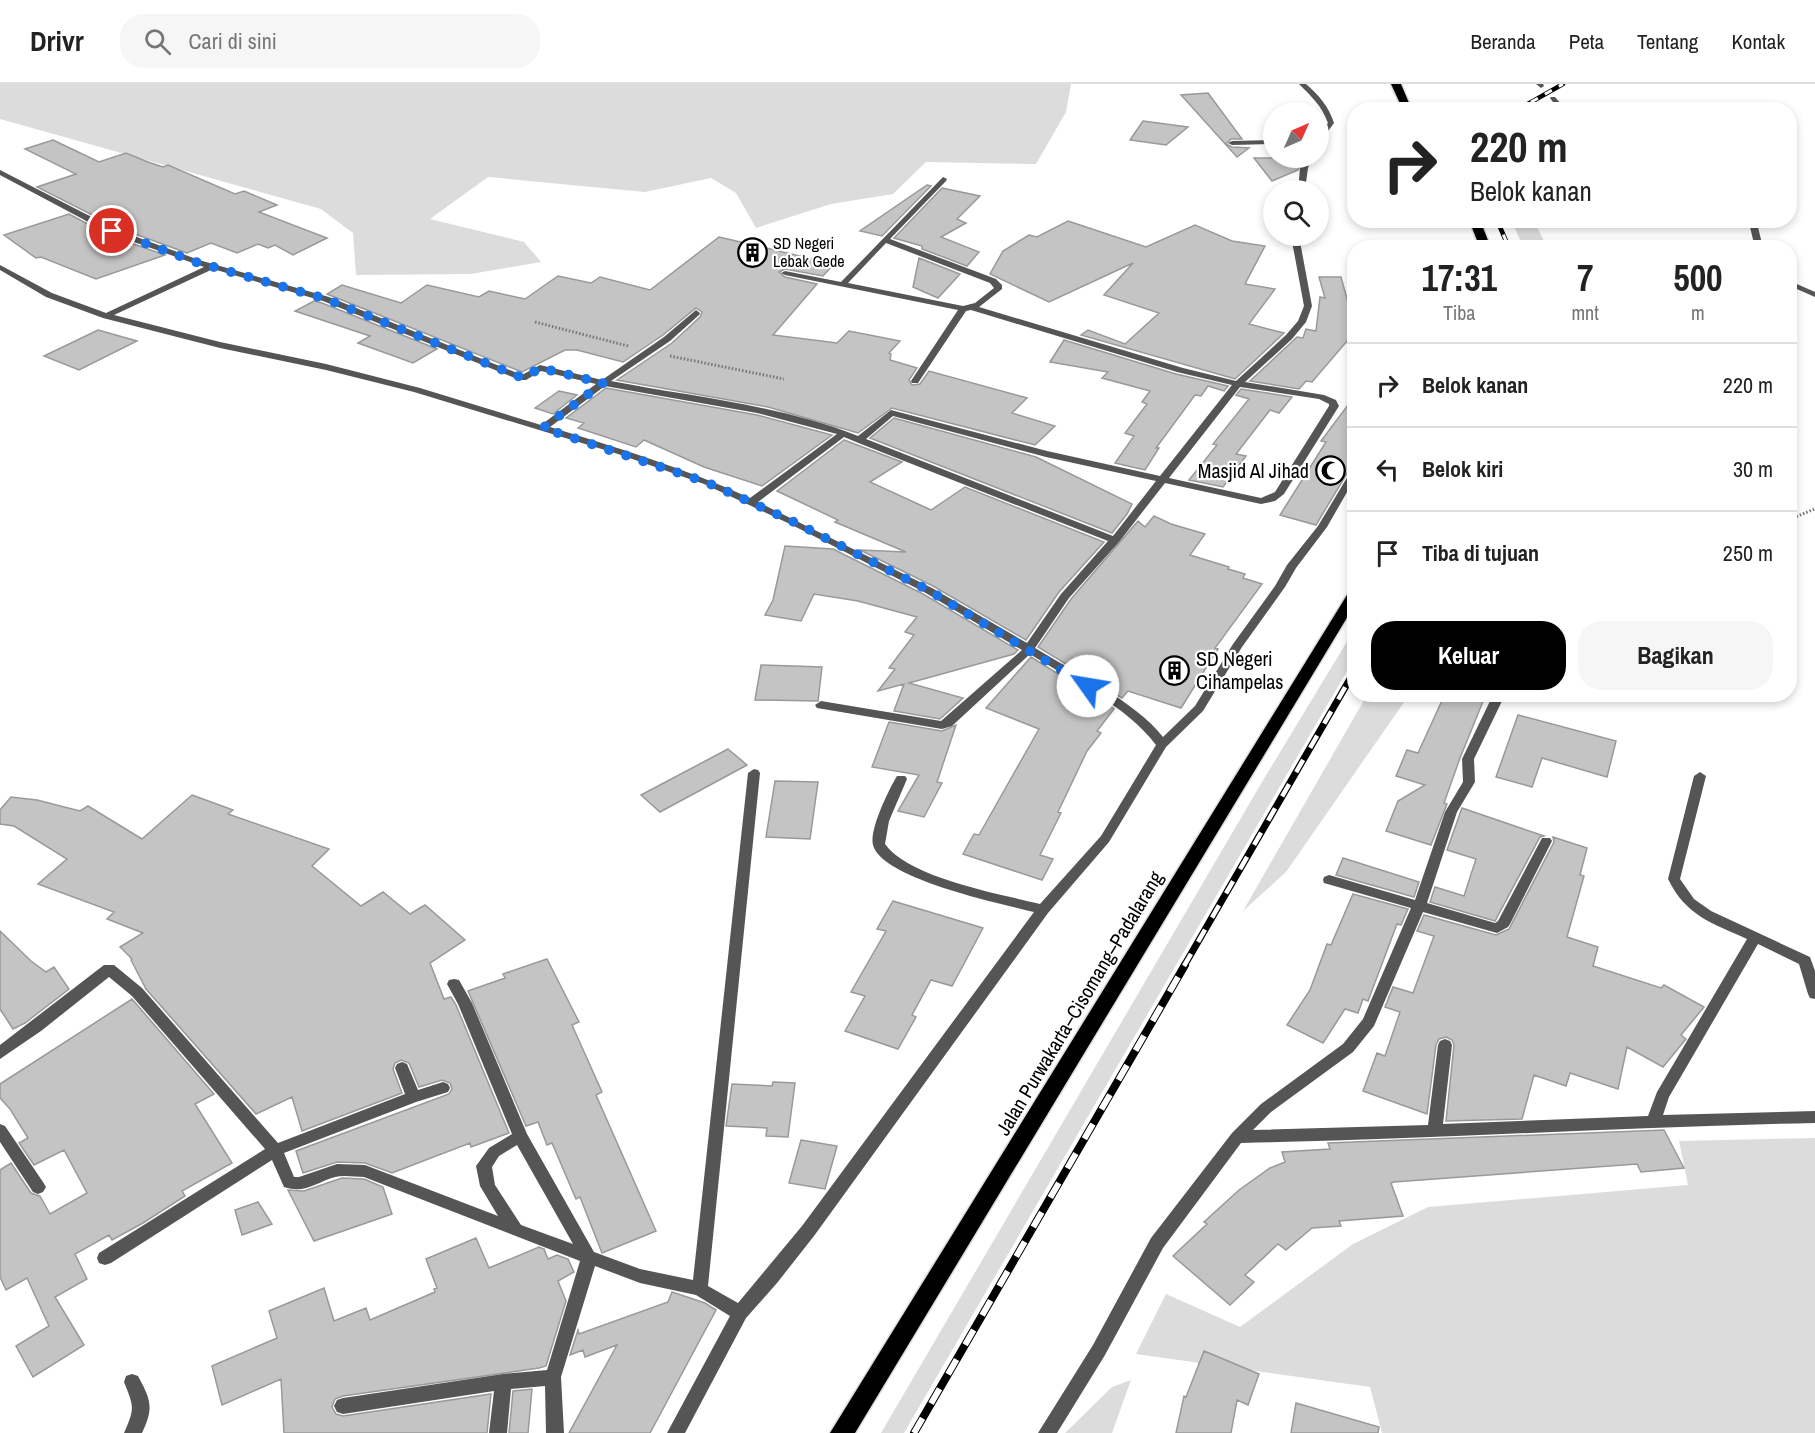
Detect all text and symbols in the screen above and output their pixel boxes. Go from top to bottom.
search box [120,14,540,68]
text: Drivr [30,22,84,60]
icon: search [141,25,174,58]
text: Cari di sini [189,26,277,56]
text: Beranda [1471,27,1536,56]
text: Peta [1569,27,1604,56]
text: Tentang [1637,27,1698,56]
text: Kontak [1731,27,1785,56]
north arrow [1263,102,1329,168]
map controls [1263,102,1329,246]
text: 220 m [1470,119,1568,175]
icon: right [1371,126,1449,204]
text: Belok kanan [1470,173,1592,209]
button: search [1263,180,1329,246]
pin [86,205,137,256]
icon: arrive [95,214,128,247]
place label: SD Negeri Lebak Gede [773,232,845,272]
building icon: SD Negeri Lebak Gede [736,236,768,268]
text: 17:31 [1421,254,1497,302]
text: 7 [1577,254,1593,302]
text: 500 [1673,254,1723,302]
text: Tiba [1443,299,1475,326]
text: mnt [1571,299,1599,326]
text: m [1691,299,1705,326]
icon: right [1371,369,1404,402]
text: Belok kanan [1422,370,1528,400]
text: 220 m [1723,370,1773,400]
icon: left [1371,453,1404,486]
mosque icon: Masjid Al Jihad [1314,454,1346,486]
text: Belok kiri [1422,454,1503,484]
text: 30 m [1733,454,1773,484]
place label: Masjid Al Jihad [1198,457,1309,484]
icon: arrive [1371,537,1404,570]
text: Tiba di tujuan [1422,538,1539,568]
text: 250 m [1723,538,1773,568]
button: Keluar [1371,621,1566,690]
button: Bagikan [1578,621,1773,690]
place label: SD Negeri Cihampelas [1196,645,1284,695]
position arrow [1056,654,1120,718]
building icon: SD Negeri Cihampelas [1159,654,1191,686]
street label: Jalan Purwakarta–Cisomang–Padalarang [989,866,1169,1140]

